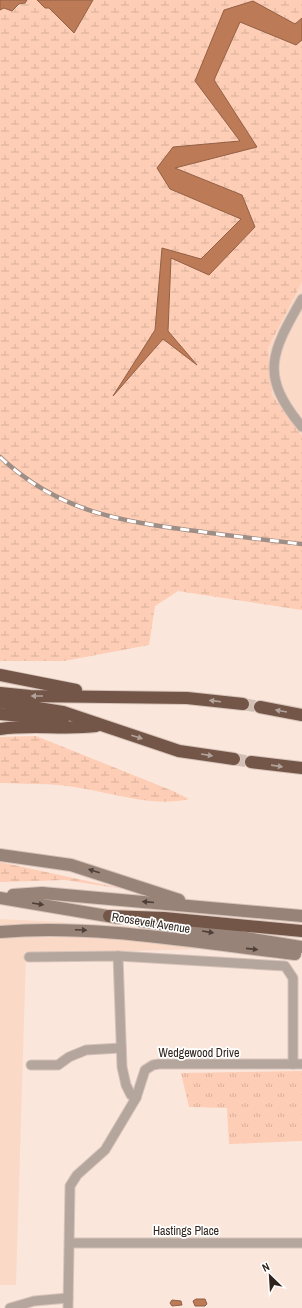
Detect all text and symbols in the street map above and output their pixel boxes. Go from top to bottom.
one-way arrow [30,693,43,699]
one-way arrow [209,697,221,704]
one-way arrow [275,708,287,714]
one-way arrow [131,734,143,740]
one-way arrow [201,752,213,758]
one-way arrow [271,763,283,769]
one-way arrow [88,868,100,874]
one-way arrow [142,899,154,906]
one-way arrow [32,901,45,907]
street label: Roosevelt Avenue [111,909,191,937]
one-way arrow [75,927,88,933]
one-way arrow [202,929,214,935]
one-way arrow [246,946,258,952]
street label: Wedgewood Drive [159,1045,239,1061]
street label: Hastings Place [153,1223,219,1239]
north arrow [250,1256,290,1296]
text: N [260,1259,272,1275]

